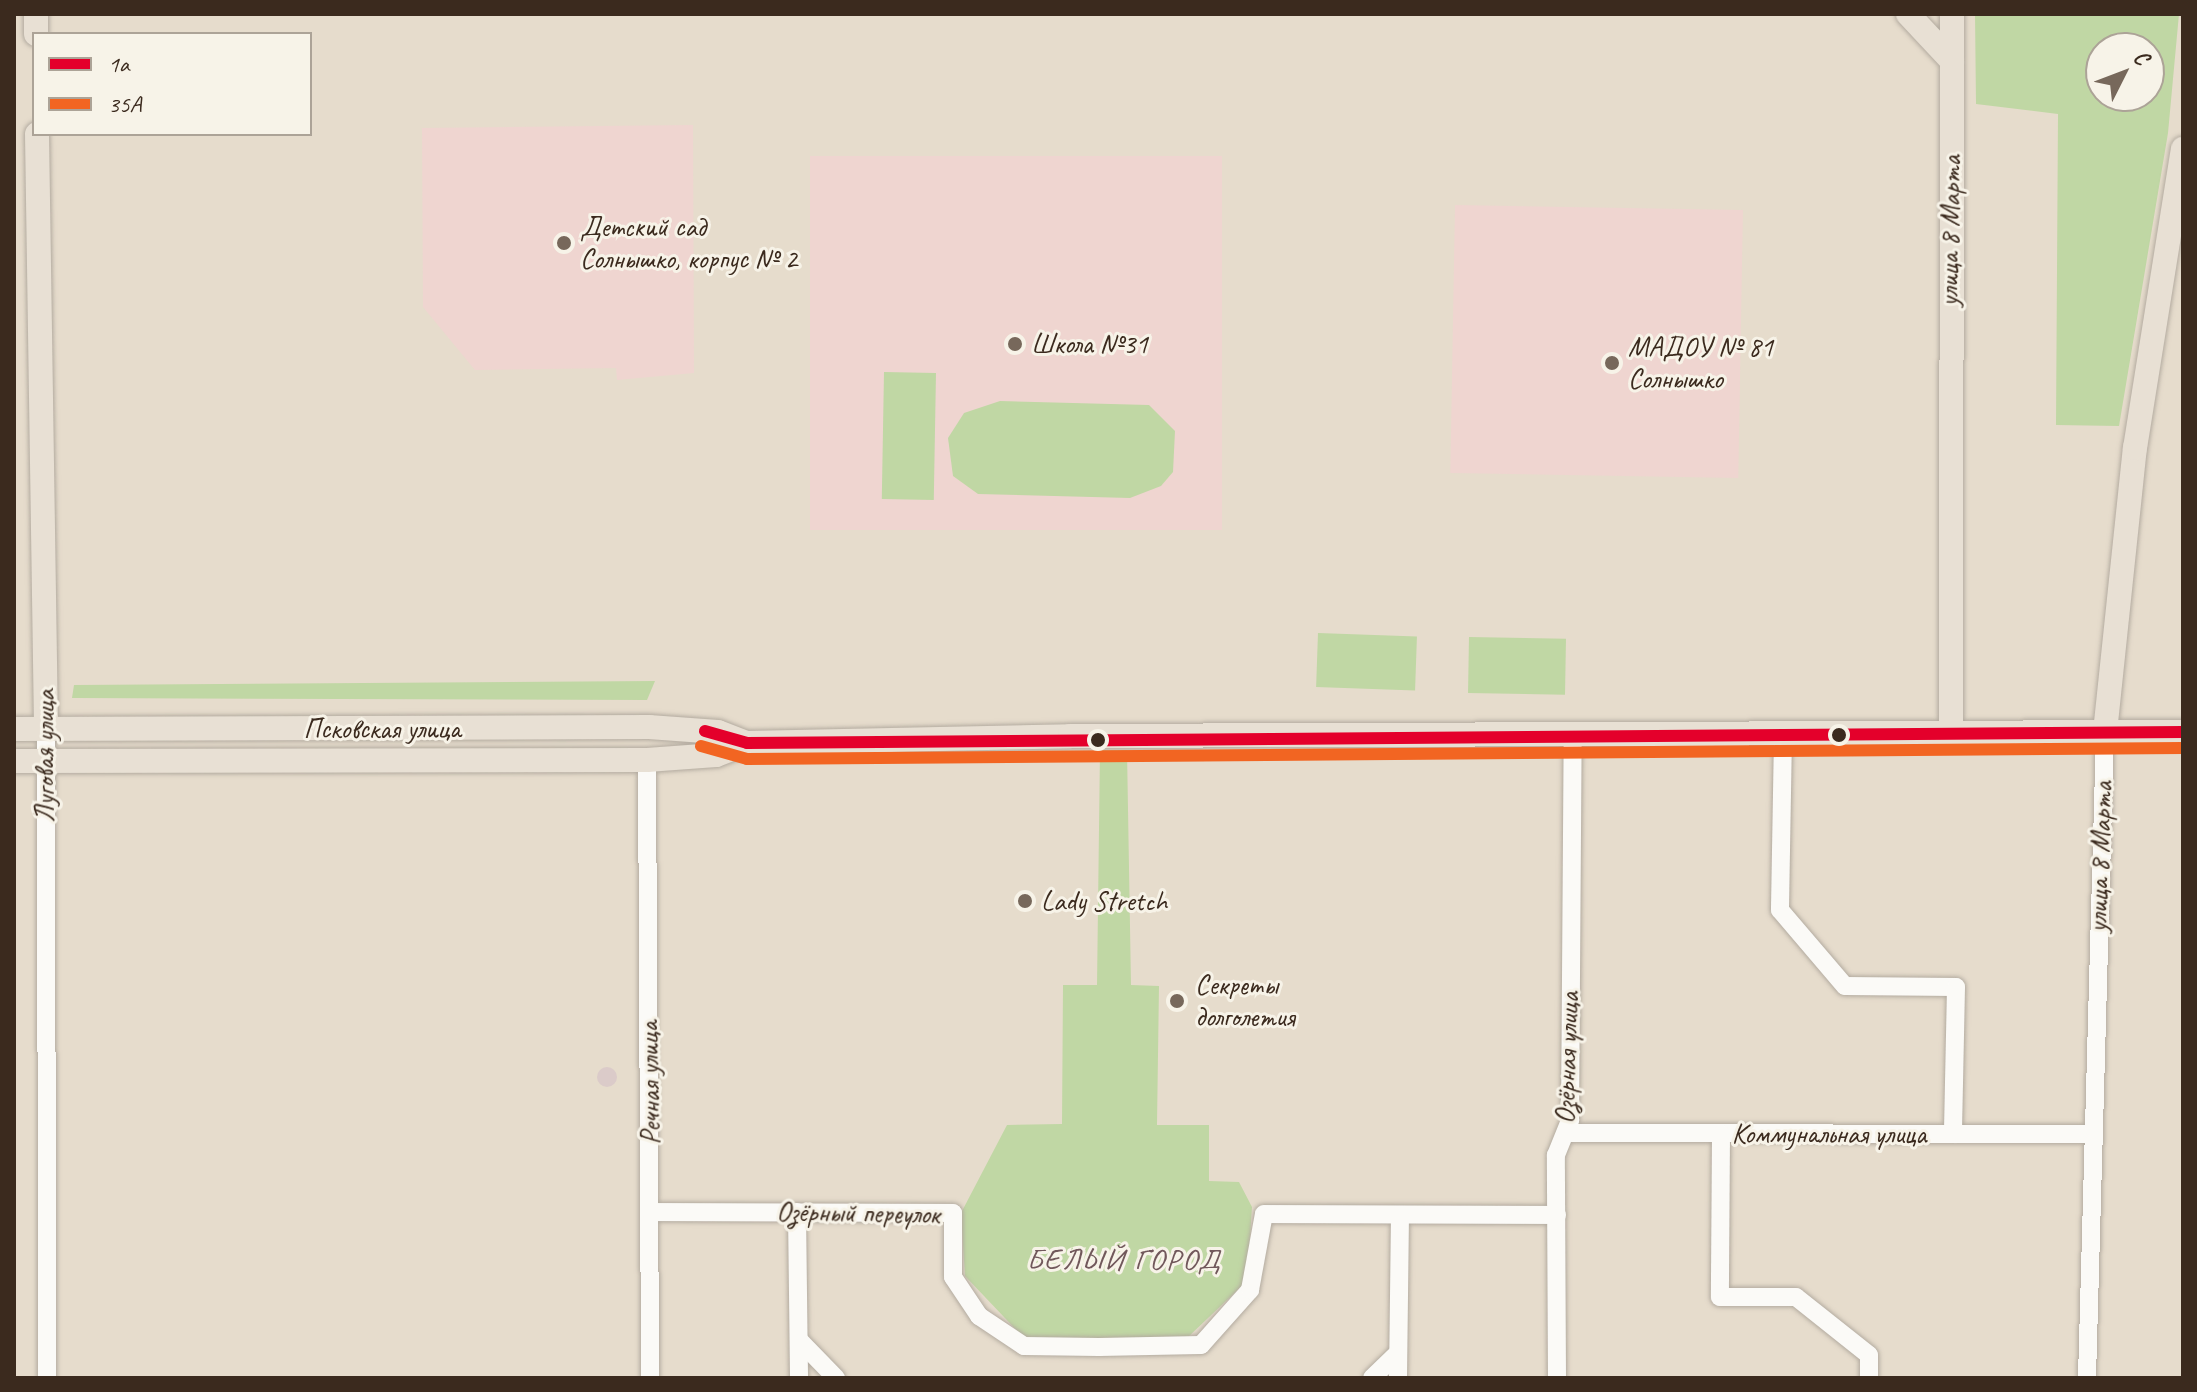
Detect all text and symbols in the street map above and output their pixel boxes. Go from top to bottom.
legend [32,32,312,136]
north arrow [2085,32,2165,112]
text: С [2127,44,2155,71]
text: 1a [108,49,129,79]
text: 35А [108,89,142,119]
street label: улица 8 Марта [1932,155,1968,307]
place label: Детский сад Солнышко, корпус № 2 [580,210,797,276]
marker: Детский сад Солнышко, корпус № 2 [555,234,573,252]
place label: Школа №31 [1031,327,1148,361]
place label: МАДОУ № 81 Солнышко [1628,330,1773,396]
marker: Школа №31 [1006,335,1024,353]
marker: МАДОУ № 81 Солнышко [1603,354,1621,372]
street label: Луговая улица [28,689,62,823]
street label: Псковская улица [303,712,461,746]
unlabelled marker [1831,727,1847,743]
unlabelled marker [1090,732,1106,748]
street label: улица 8 Марта [2081,781,2119,933]
place label: Lady Stretch [1041,884,1167,918]
marker: Lady Stretch [1016,892,1034,910]
place label: Секреты долголетия [1195,968,1294,1034]
marker: Секреты долголетия [1166,990,1188,1012]
street label: Озёрная улица [1548,990,1586,1126]
street label: Речная улица [632,1021,668,1145]
street label: Коммунальная улица [1731,1117,1927,1151]
street label: Озёрный переулок [776,1195,940,1231]
district label: БЕЛЫЙ ГОРОД [1026,1241,1222,1277]

